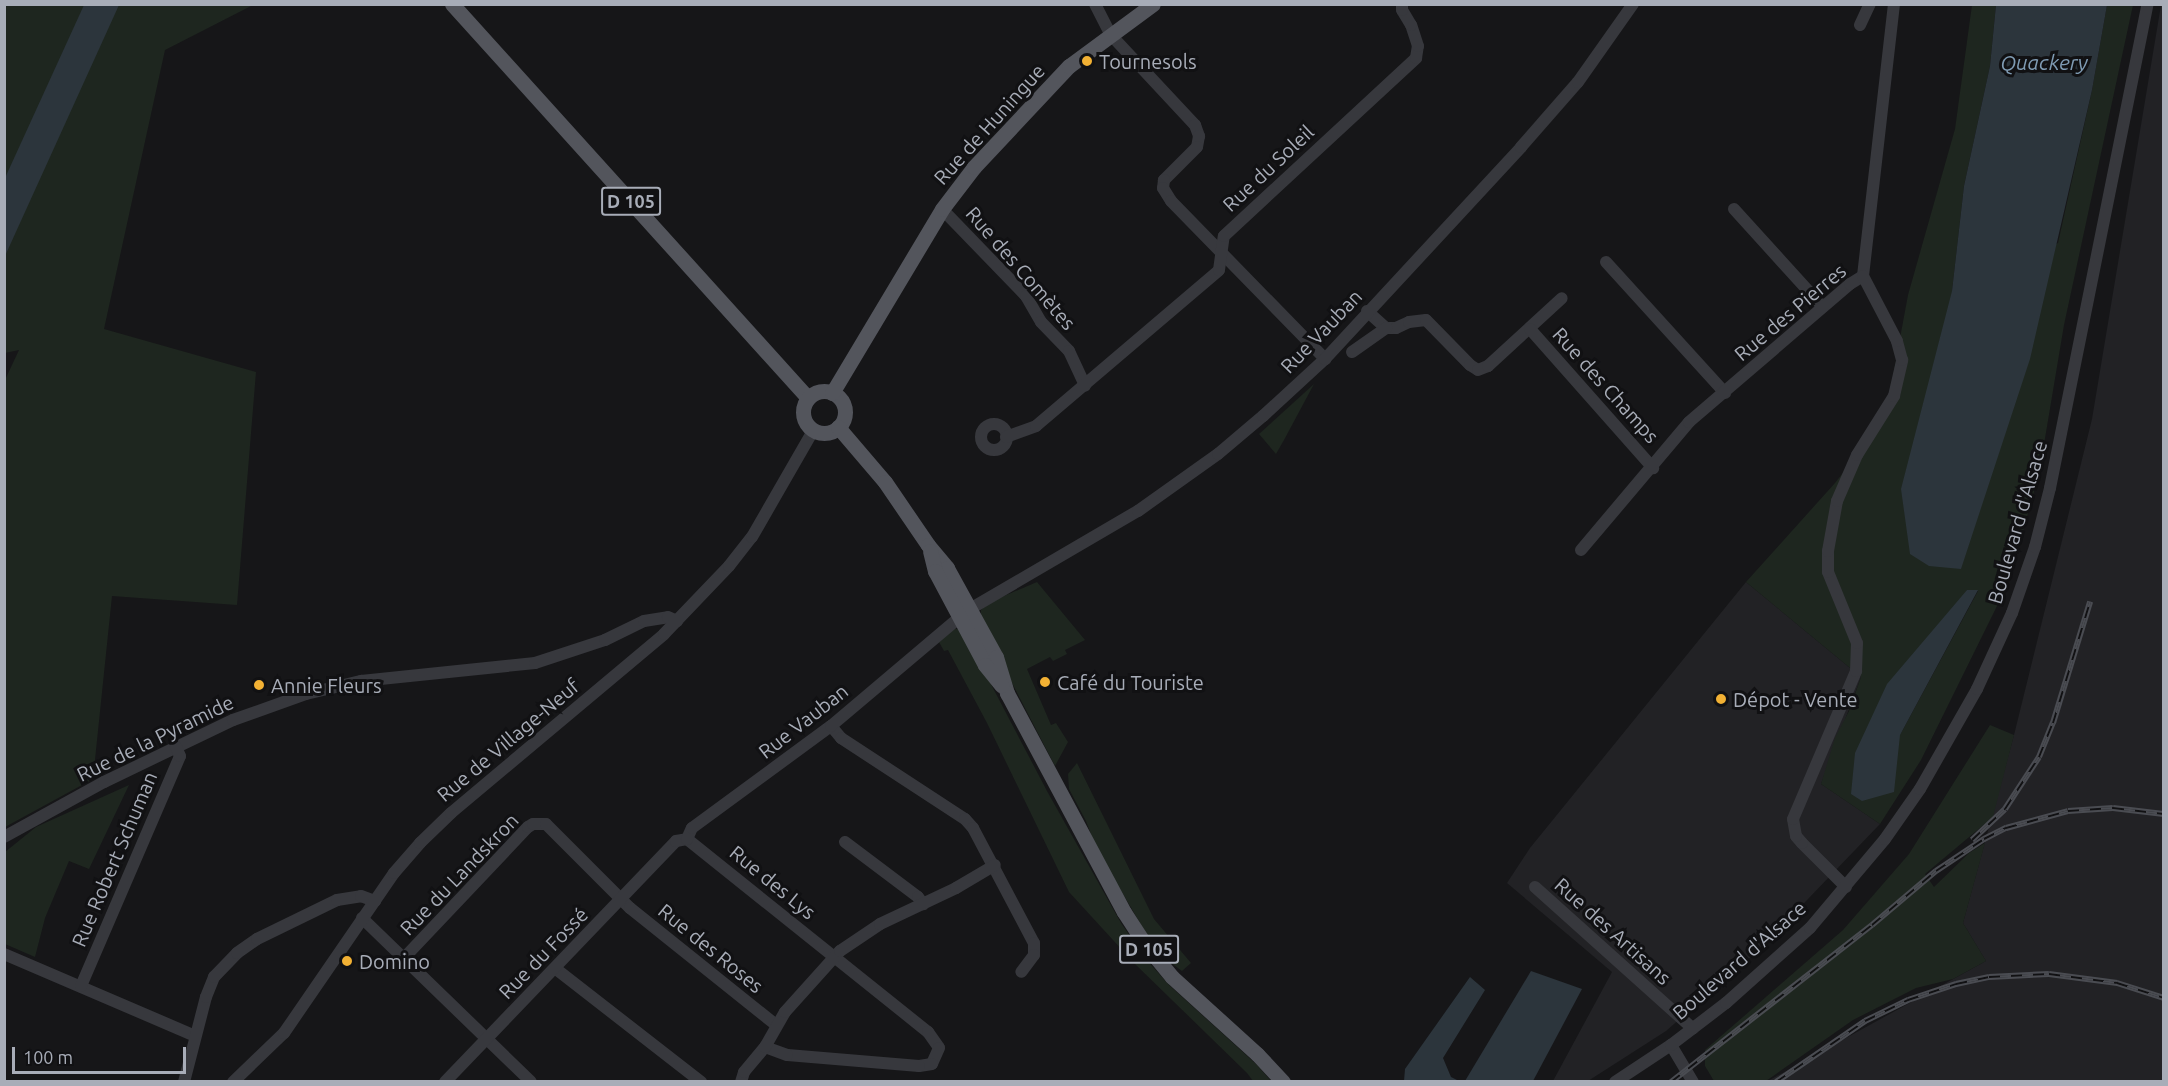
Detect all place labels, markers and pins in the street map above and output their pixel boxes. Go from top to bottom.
place label: Tournesols [1099,49,1197,73]
marker: Tournesols [1080,54,1094,68]
place label: Café du Touriste [1057,670,1204,694]
place label: Annie Fleurs [271,673,382,697]
marker: Café du Touriste [1038,675,1052,689]
marker: Annie Fleurs [252,678,266,692]
place label: Dépot - Vente [1733,687,1858,711]
marker: Dépot - Vente [1714,692,1728,706]
place label: Domino [359,949,430,973]
marker: Domino [340,954,354,968]

